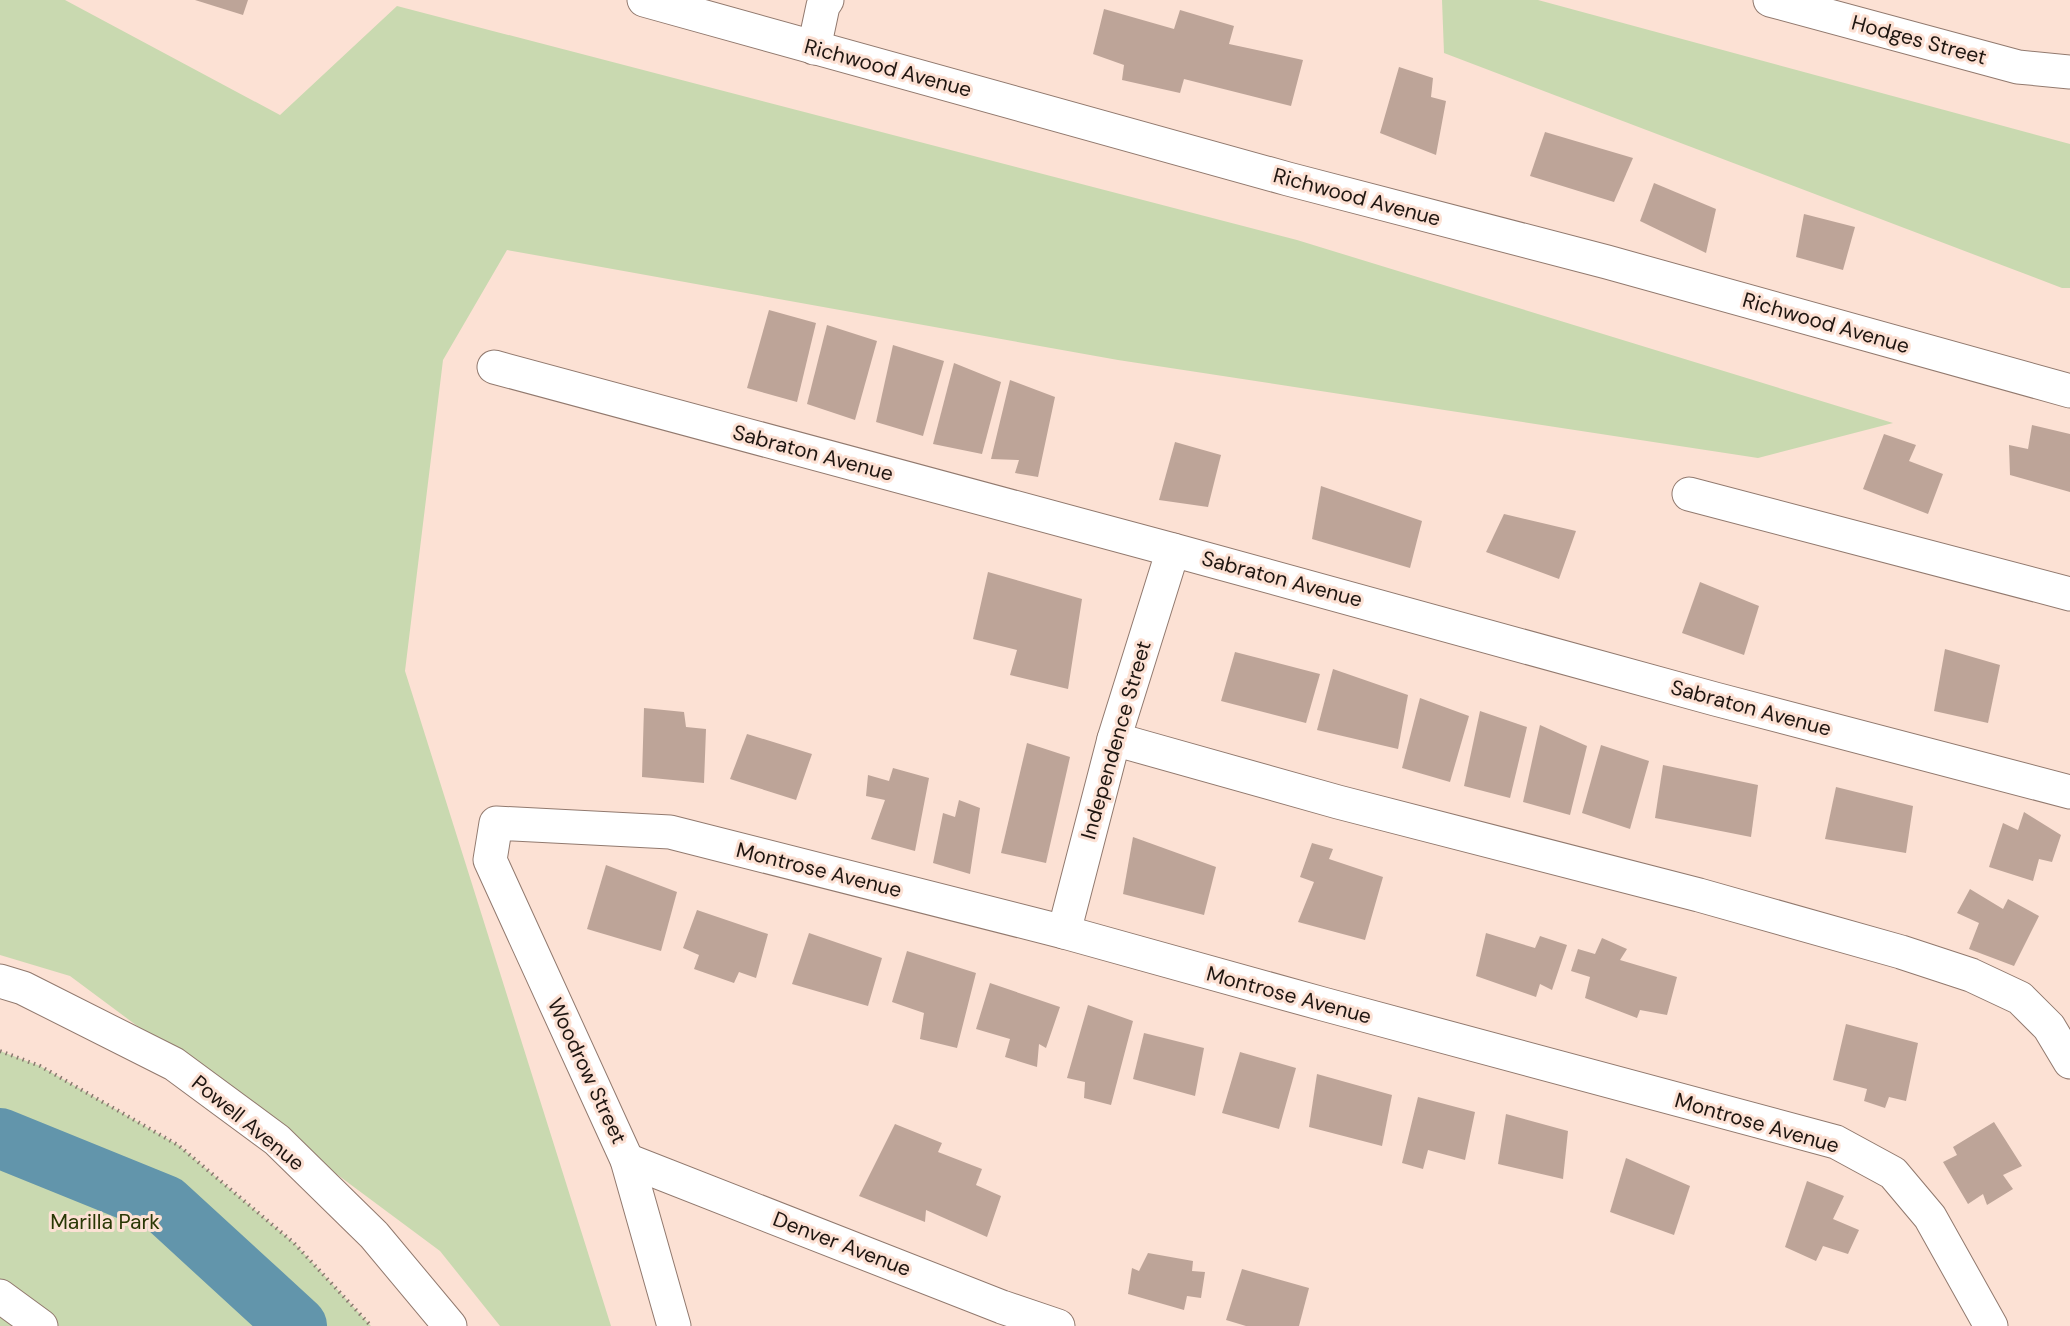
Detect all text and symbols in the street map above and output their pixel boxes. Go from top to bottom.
street label: Hodges Street [1848,9,1990,71]
street label: Richwood Avenue [801,32,975,104]
street label: Richwood Avenue [1270,161,1444,233]
street label: Richwood Avenue [1739,286,1913,360]
street label: Sabraton Avenue [730,418,896,488]
street label: Sabraton Avenue [1199,544,1365,614]
street label: Independence Street [1074,637,1158,843]
street label: Sabraton Avenue [1668,673,1834,743]
street label: Montrose Avenue [733,836,905,904]
street label: Montrose Avenue [1203,960,1375,1030]
street label: Woodrow Street [541,994,633,1148]
street label: Powell Avenue [186,1069,310,1177]
street label: Montrose Avenue [1672,1086,1842,1160]
street label: Denver Avenue [769,1205,915,1283]
park label: Marilla Park [50,1208,160,1236]

